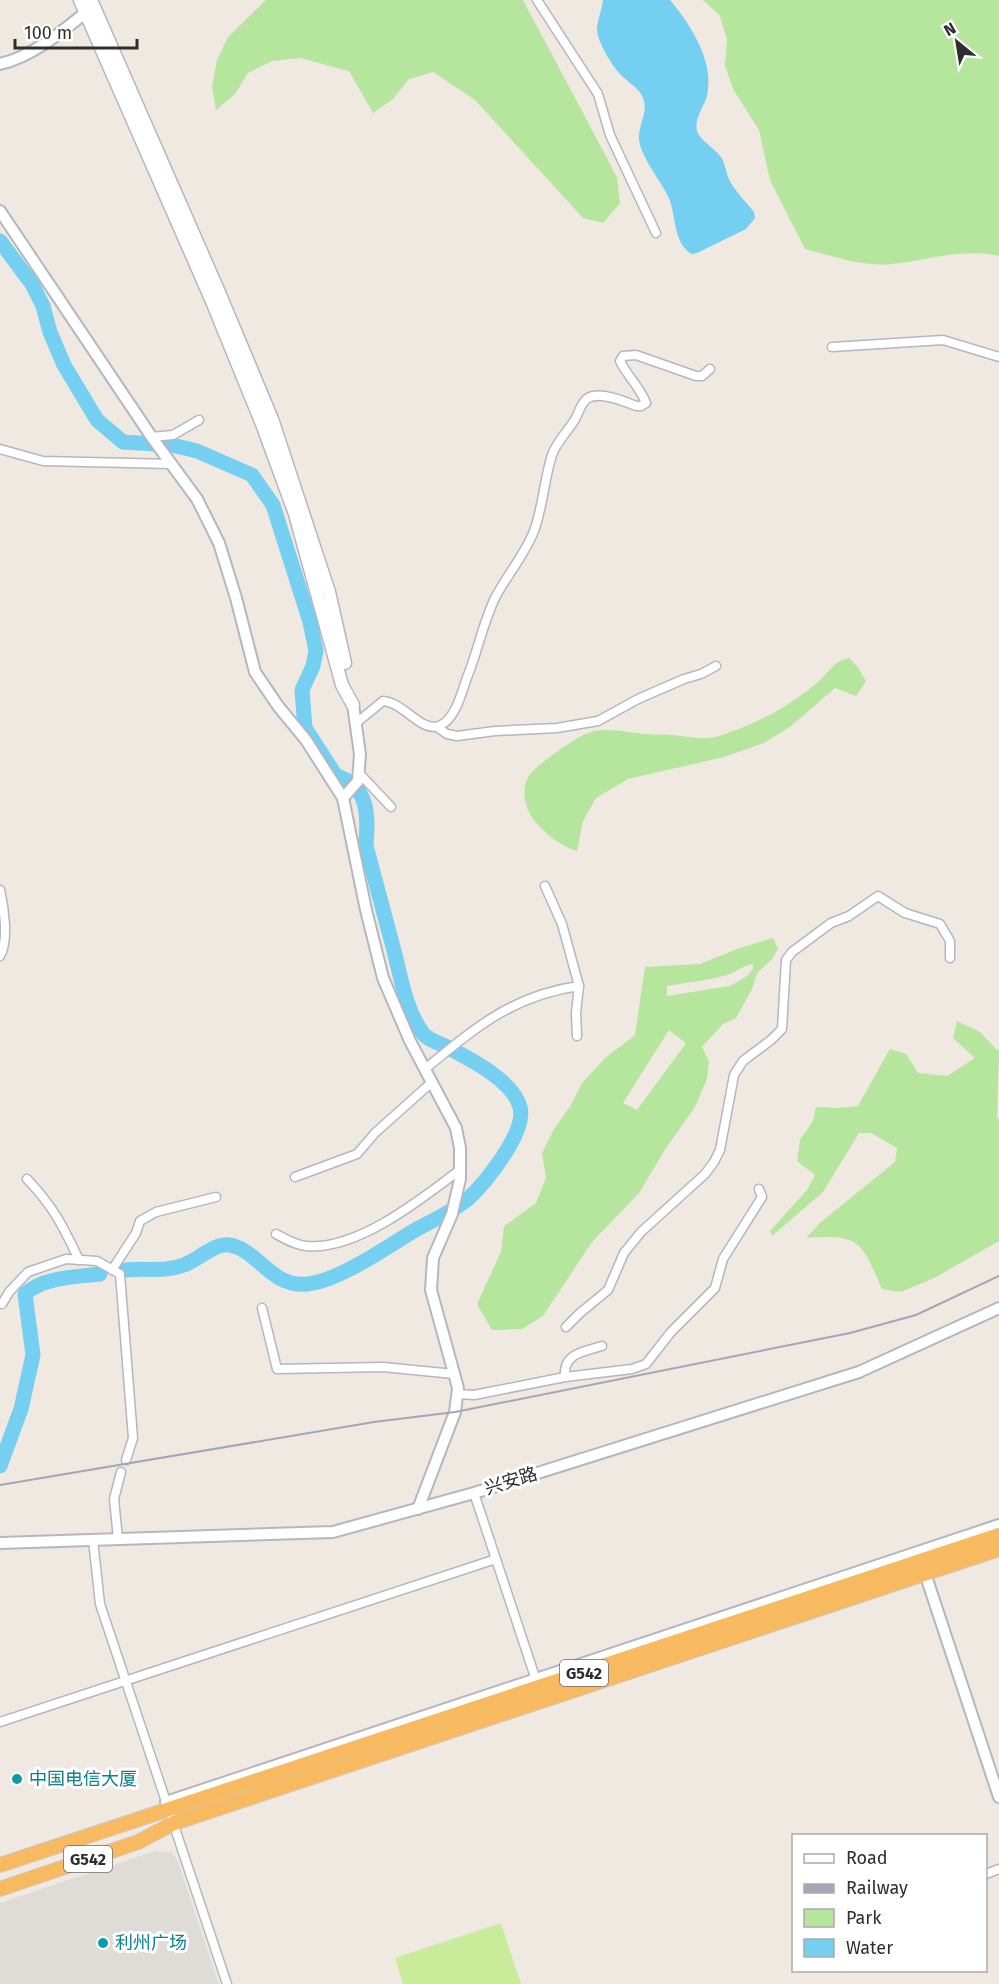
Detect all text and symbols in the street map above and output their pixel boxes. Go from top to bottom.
scale bar [15,12,136,50]
north arrow [927,12,987,72]
text: N [940,19,959,40]
text: 100 m [24,22,72,44]
street label: 兴安路 [482,1463,540,1499]
road number: G542 [560,1660,608,1686]
place label: 中国电信大厦 [29,1768,137,1790]
marker: 中国电信大厦 [10,1772,24,1786]
legend [792,1834,987,1972]
road number: G542 [64,1846,112,1872]
text: Road [846,1847,888,1869]
text: Railway [846,1877,908,1899]
text: Park [846,1907,882,1929]
place label: 利州广场 [115,1932,187,1954]
marker: 利州广场 [96,1936,110,1950]
text: Water [846,1937,893,1959]

